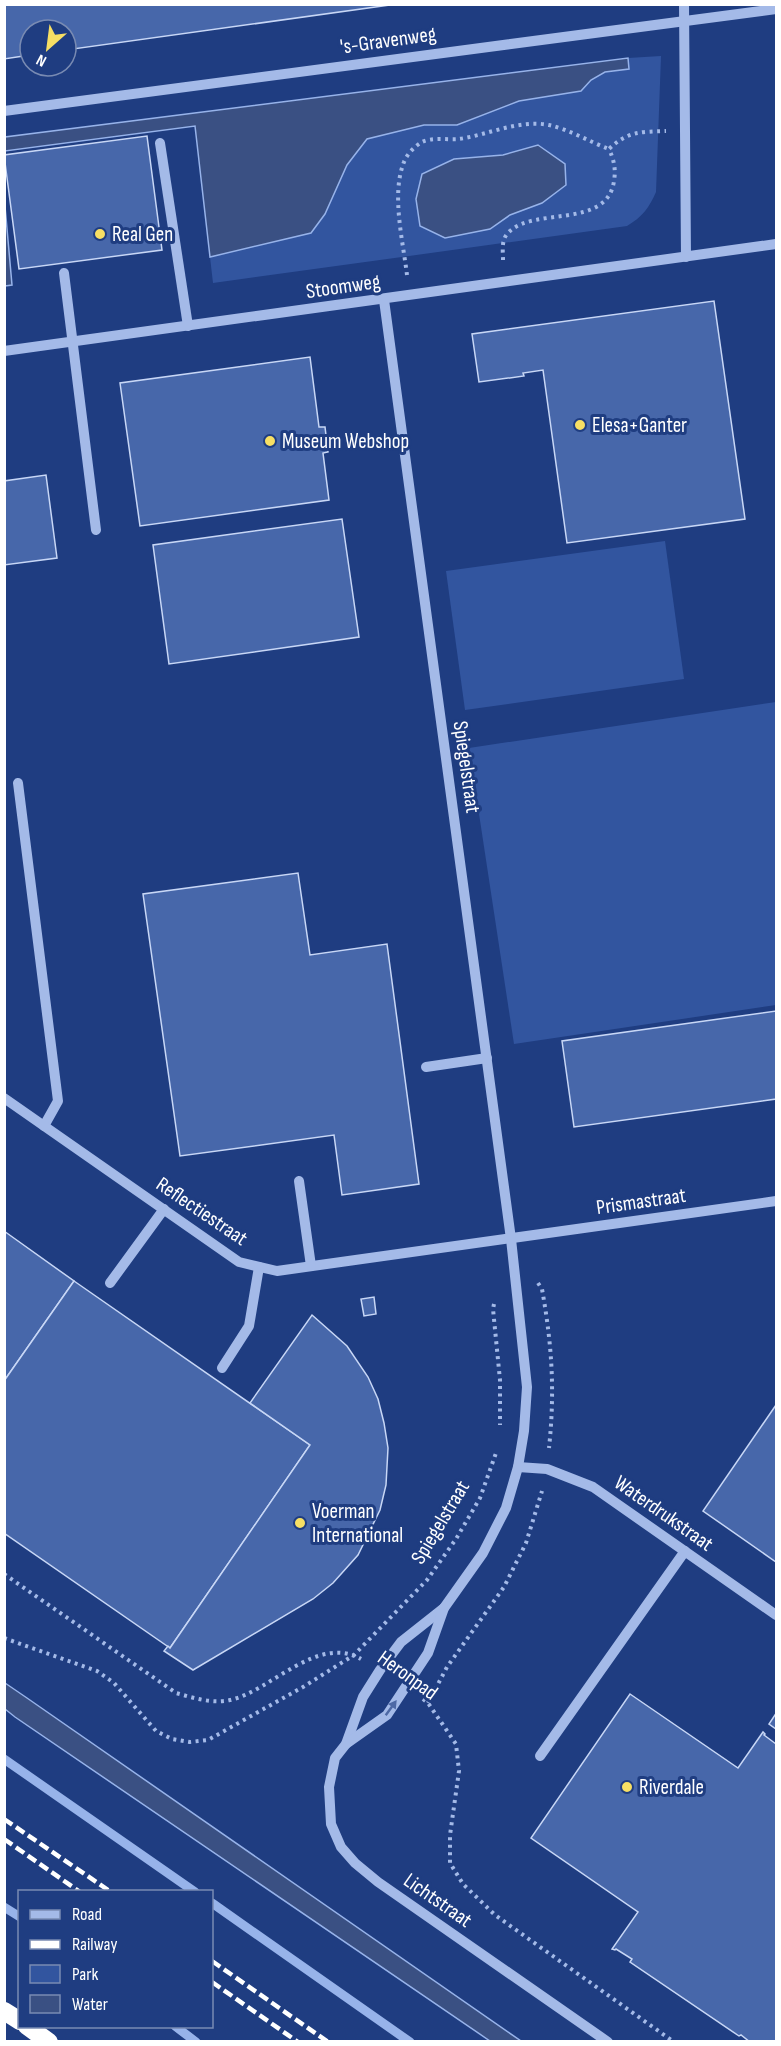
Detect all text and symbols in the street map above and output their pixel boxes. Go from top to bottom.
north arrow [18,18,78,78]
street label: 's-Gravenweg [338,21,438,60]
text: N [33,50,50,70]
place label: Real Gen [112,222,173,247]
marker: Real Gen [93,227,107,241]
street label: Stoomweg [304,269,382,304]
place label: Elesa+Ganter [592,413,687,438]
marker: Elesa+Ganter [573,418,587,432]
place label: Museum Webshop [282,429,409,454]
marker: Museum Webshop [263,434,277,448]
street label: Spiegelstraat [448,719,485,815]
street label: Reflectiestraat [151,1172,252,1251]
street label: Prismastraat [595,1183,687,1220]
street label: Waterdrukstraat [609,1470,718,1557]
street label: Spiegelstraat [406,1476,475,1569]
place label: Voerman International [312,1499,403,1548]
marker: Voerman International [293,1516,307,1530]
street label: Heronpad [373,1645,443,1706]
one-way arrow [385,1700,397,1716]
place label: Riverdale [639,1775,704,1800]
marker: Riverdale [620,1780,634,1794]
street label: Lichtstraat [399,1868,477,1933]
legend [18,1890,213,2028]
text: Road [72,1904,102,1925]
text: Railway [72,1934,117,1955]
text: Park [72,1964,98,1985]
text: Water [72,1994,108,2015]

